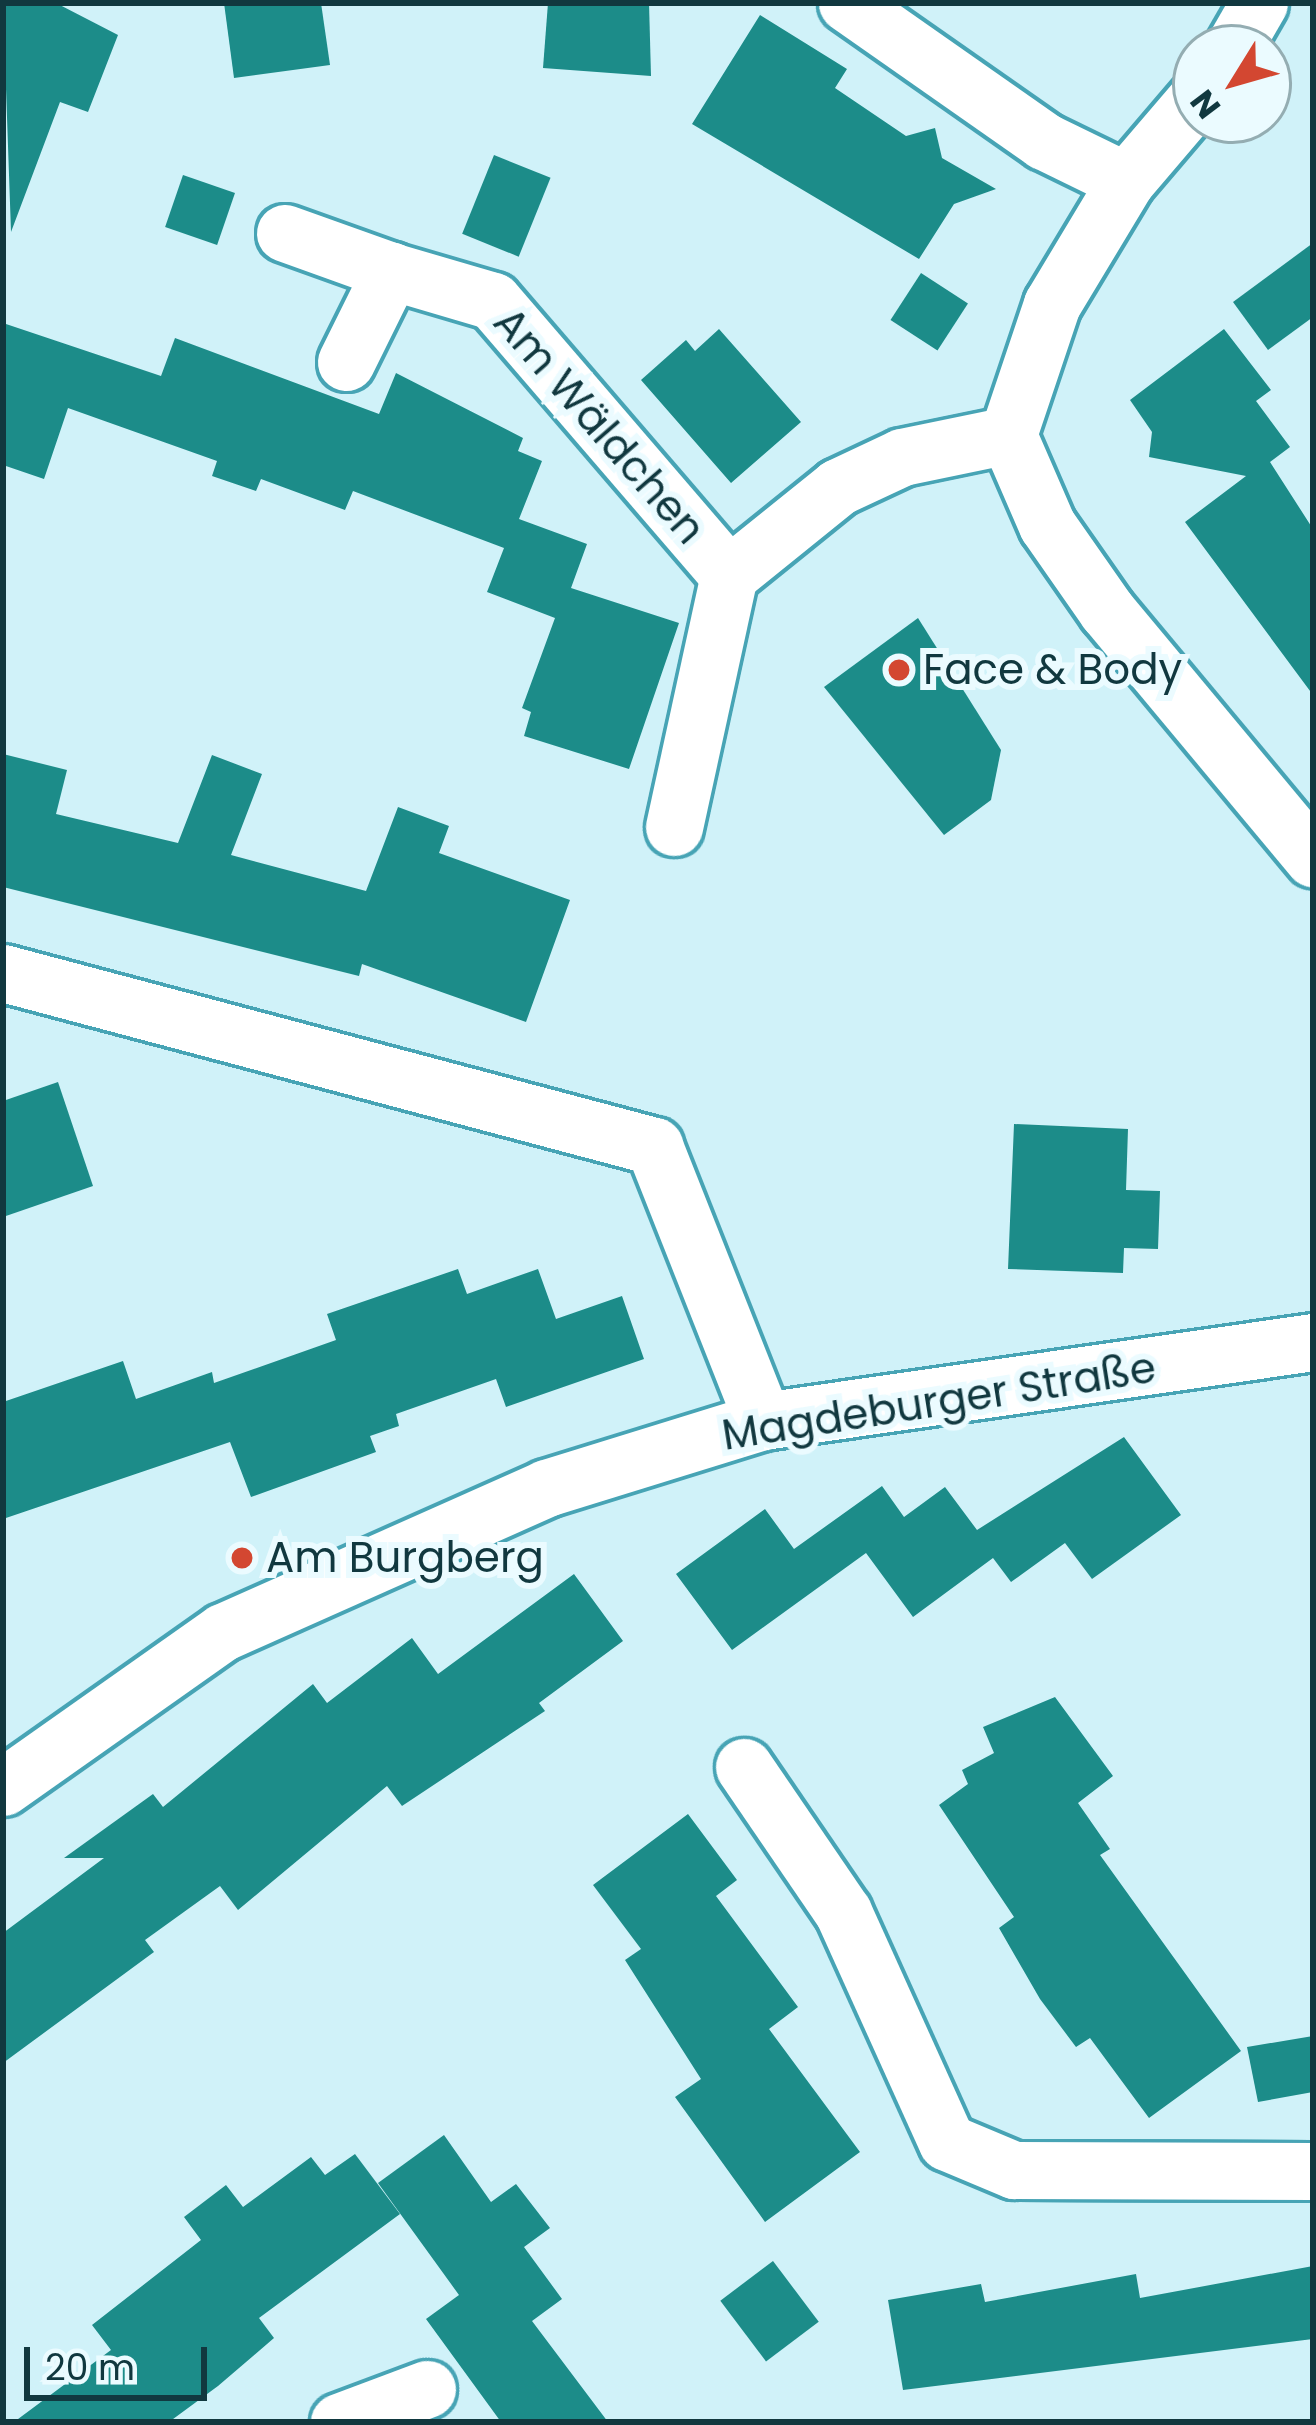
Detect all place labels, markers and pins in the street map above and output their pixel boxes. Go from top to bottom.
place label: Face & Body [923,645,1182,695]
marker: Face & Body [886,657,912,683]
place label: Am Burgberg [266,1533,544,1583]
marker: Am Burgberg [229,1545,255,1571]

